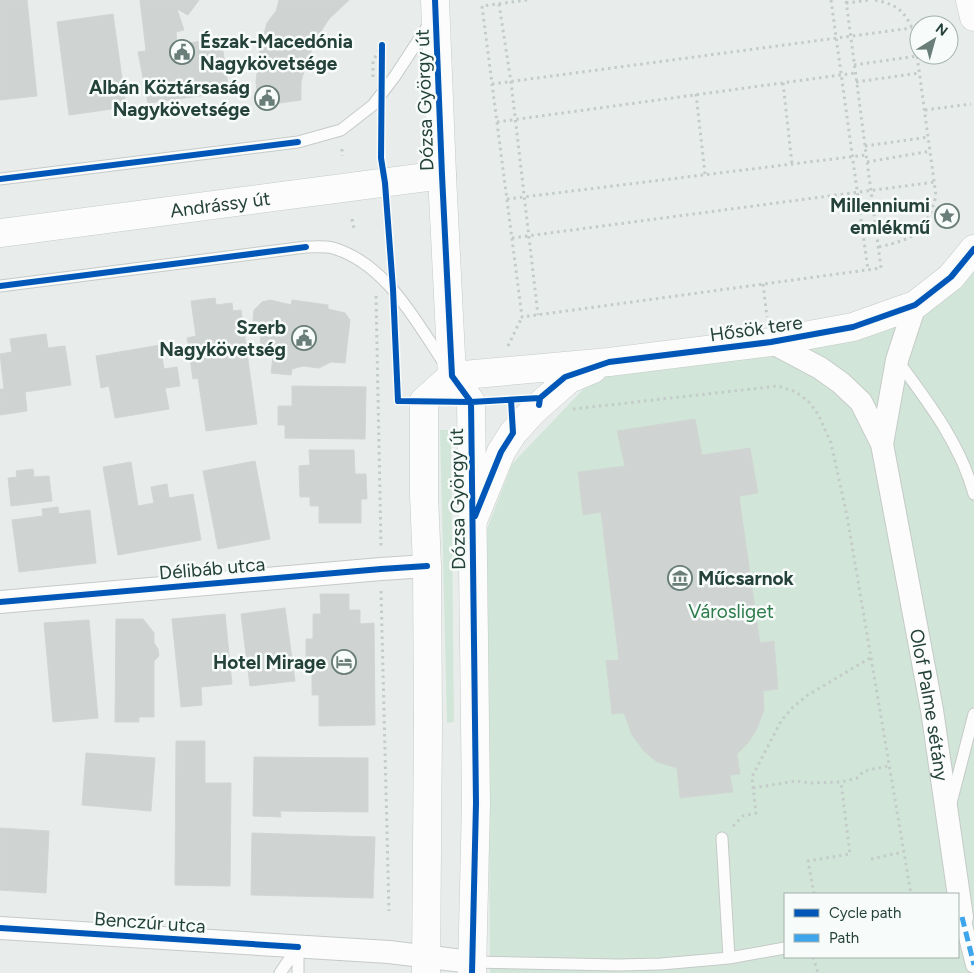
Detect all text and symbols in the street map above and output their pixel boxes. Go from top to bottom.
north arrow [909,15,959,65]
text: N [932,20,951,40]
street label: Dózsa György út [411,29,438,171]
place label: Észak-Macedónia Nagykövetsége [200,30,353,75]
public building icon: Észak-Macedónia Nagykövetsége [169,39,195,65]
place label: Albán Köztársaság Nagykövetsége [89,76,250,121]
public building icon: Albán Köztársaság Nagykövetsége [254,85,280,111]
street label: Andrássy út [169,187,272,223]
place label: Millenniumi emlékmű [830,194,930,239]
place icon: Millenniumi emlékmű [934,203,960,229]
street label: Hősök tere [708,311,804,346]
place label: Szerb Nagykövetség [159,316,286,361]
public building icon: Szerb Nagykövetség [291,325,317,351]
street label: Dózsa György út [445,428,470,570]
street label: Délibáb utca [158,552,266,585]
museum icon: Műcsarnok [667,565,693,591]
place label: Műcsarnok [698,567,794,590]
park label: Városliget [688,600,774,623]
street label: Olof Palme sétány [905,627,953,783]
hotel icon: Hotel Mirage [331,649,357,675]
place label: Hotel Mirage [213,651,326,674]
legend [784,893,959,958]
text: Cycle path [829,904,901,922]
street label: Benczúr utca [93,907,206,938]
text: Path [829,929,859,947]

